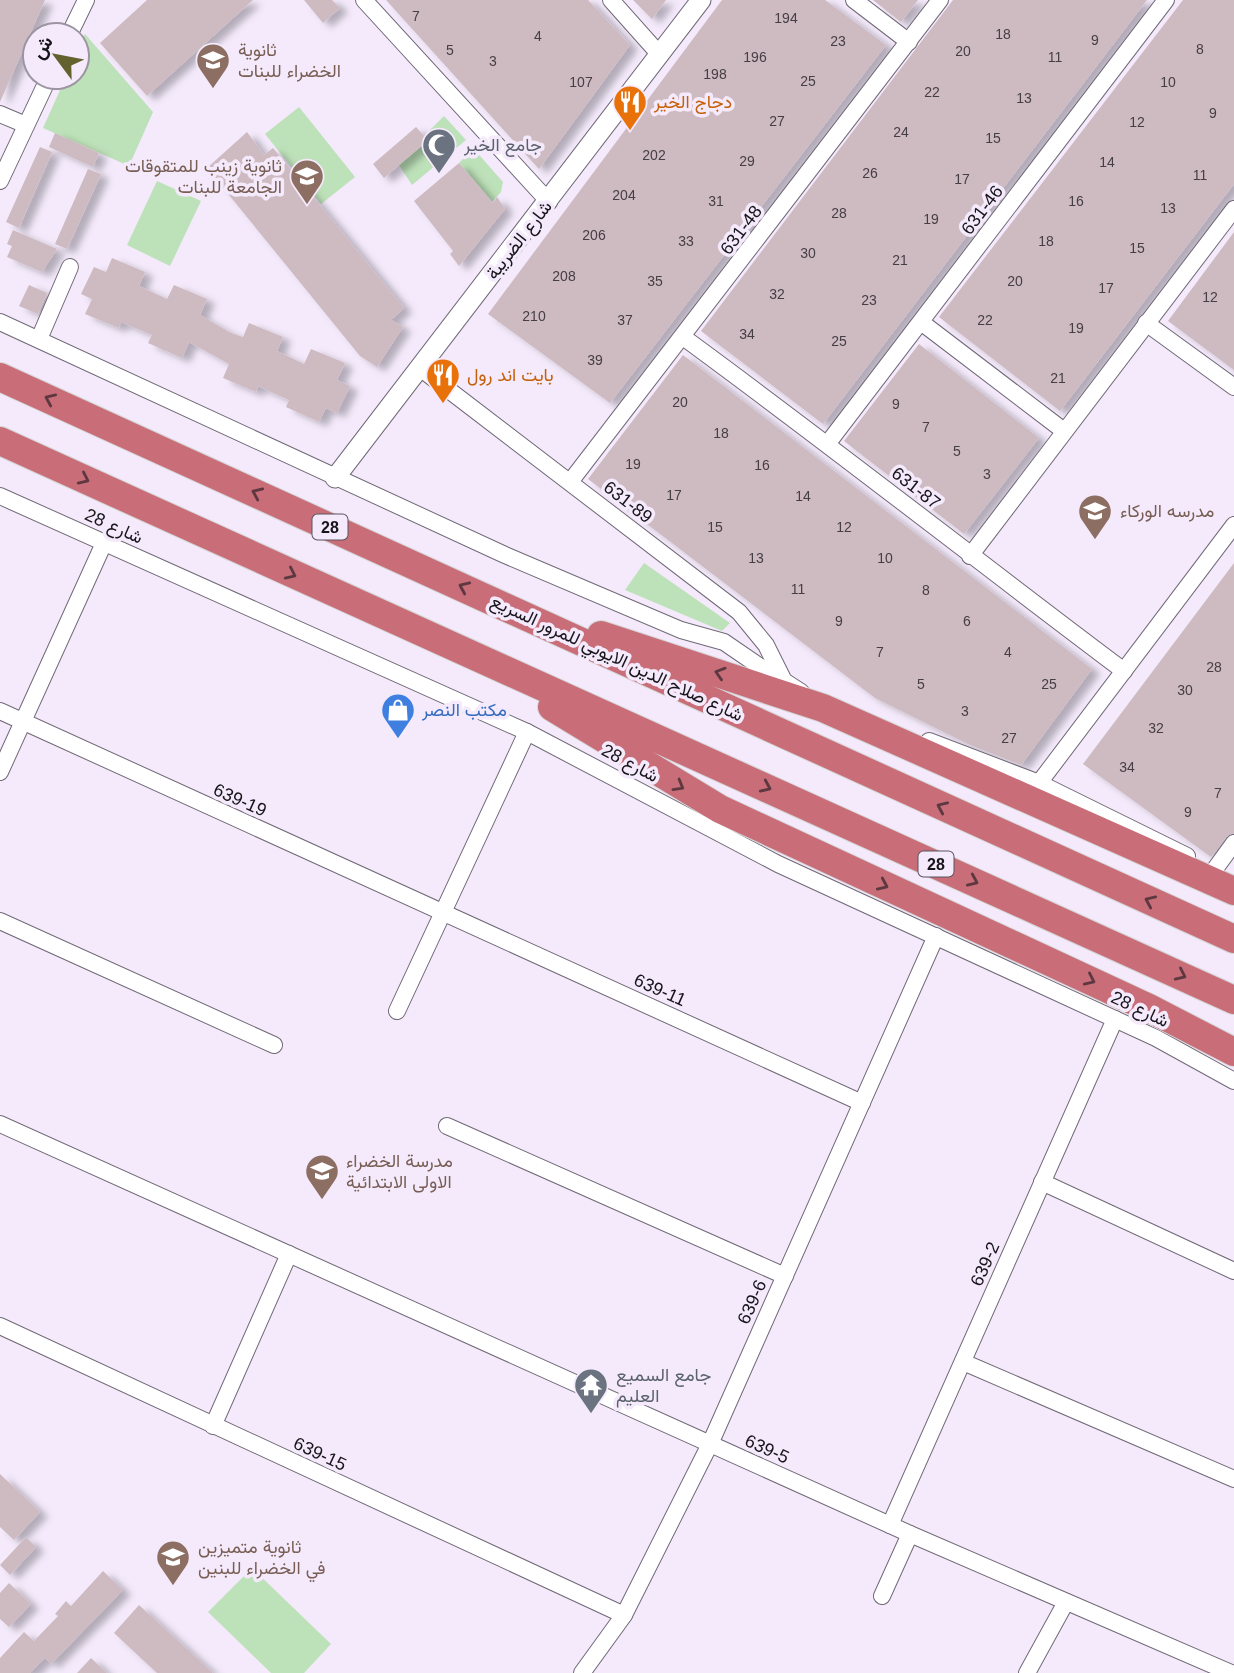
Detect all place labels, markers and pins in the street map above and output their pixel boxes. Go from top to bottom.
place label: ثانوية الخضراء للبنات [238,40,341,82]
school or university icon: ثانوية الخضراء للبنات [194,41,232,90]
restaurant icon: دجاج الخير [611,83,649,132]
place label: دجاج الخير [653,92,732,114]
mosque icon: جامع الخير [420,126,458,175]
place label: جامع الخير [463,135,542,157]
place label: ثانوية زينب للمتقوقات الجامعة للبنات [125,156,282,197]
school or university icon: ثانوية زينب للمتقوقات الجامعة للبنات [288,157,326,206]
restaurant icon: بايت اند رول [424,356,462,405]
place label: بايت اند رول [467,365,554,386]
school or university icon: مدرسه الوركاء [1076,492,1114,541]
place label: مدرسه الوركاء [1120,501,1214,522]
shop icon: مكتب النصر [379,691,417,740]
place label: مكتب النصر [421,700,507,721]
place label: مدرسة الخضراء الاولى الابتدائية [346,1151,453,1193]
school or university icon: مدرسة الخضراء الاولى الابتدائية [303,1152,341,1201]
place label: جامع السميع العليم [616,1365,711,1408]
temple icon: جامع السميع العليم [572,1366,610,1415]
place label: ثانوية متميزين في الخضراء للبنين [198,1537,326,1583]
school or university icon: ثانوية متميزين في الخضراء للبنين [154,1538,192,1587]

